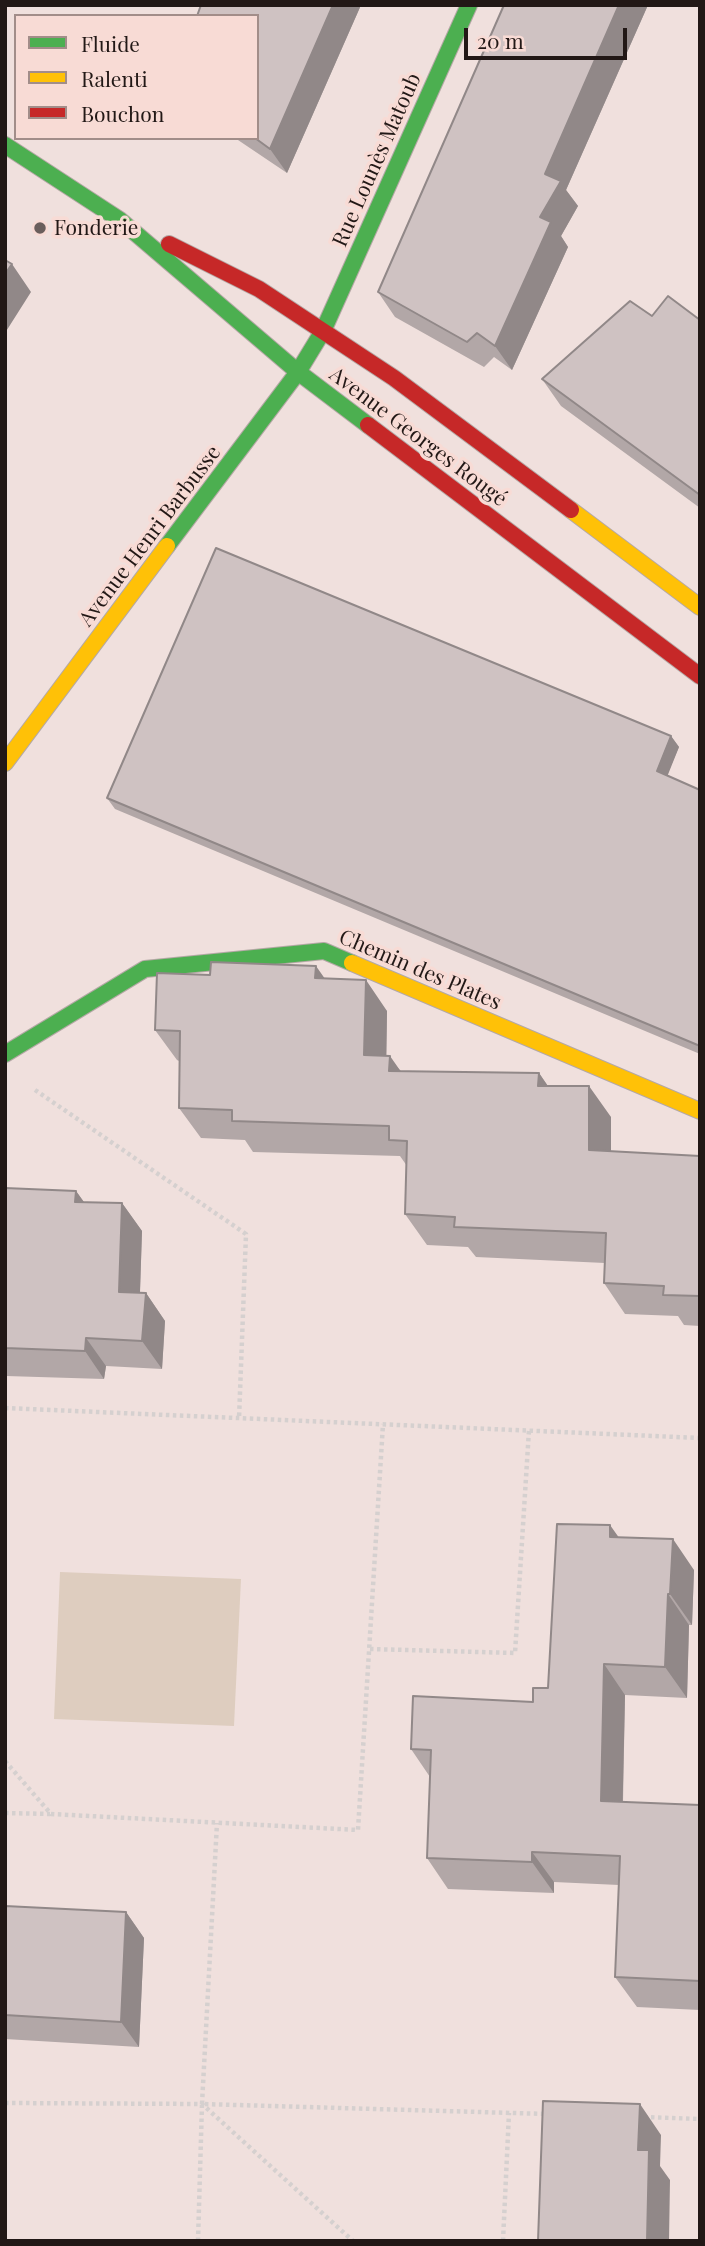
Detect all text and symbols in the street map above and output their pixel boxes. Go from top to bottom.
legend [14,14,259,140]
scale bar [467,14,630,58]
text: 20 m [477,26,524,54]
text: Fluide [81,29,140,57]
text: Ralenti [81,64,148,92]
street label: Rue Lounès Matoub [327,69,427,251]
text: Bouchon [81,99,164,127]
place label: Fonderie [54,215,138,241]
marker: Fonderie [32,220,48,236]
street label: Avenue Georges Rougé [324,362,512,512]
street label: Avenue Henri Barbusse [74,441,226,631]
street label: Chemin des Plates [335,925,505,1015]

